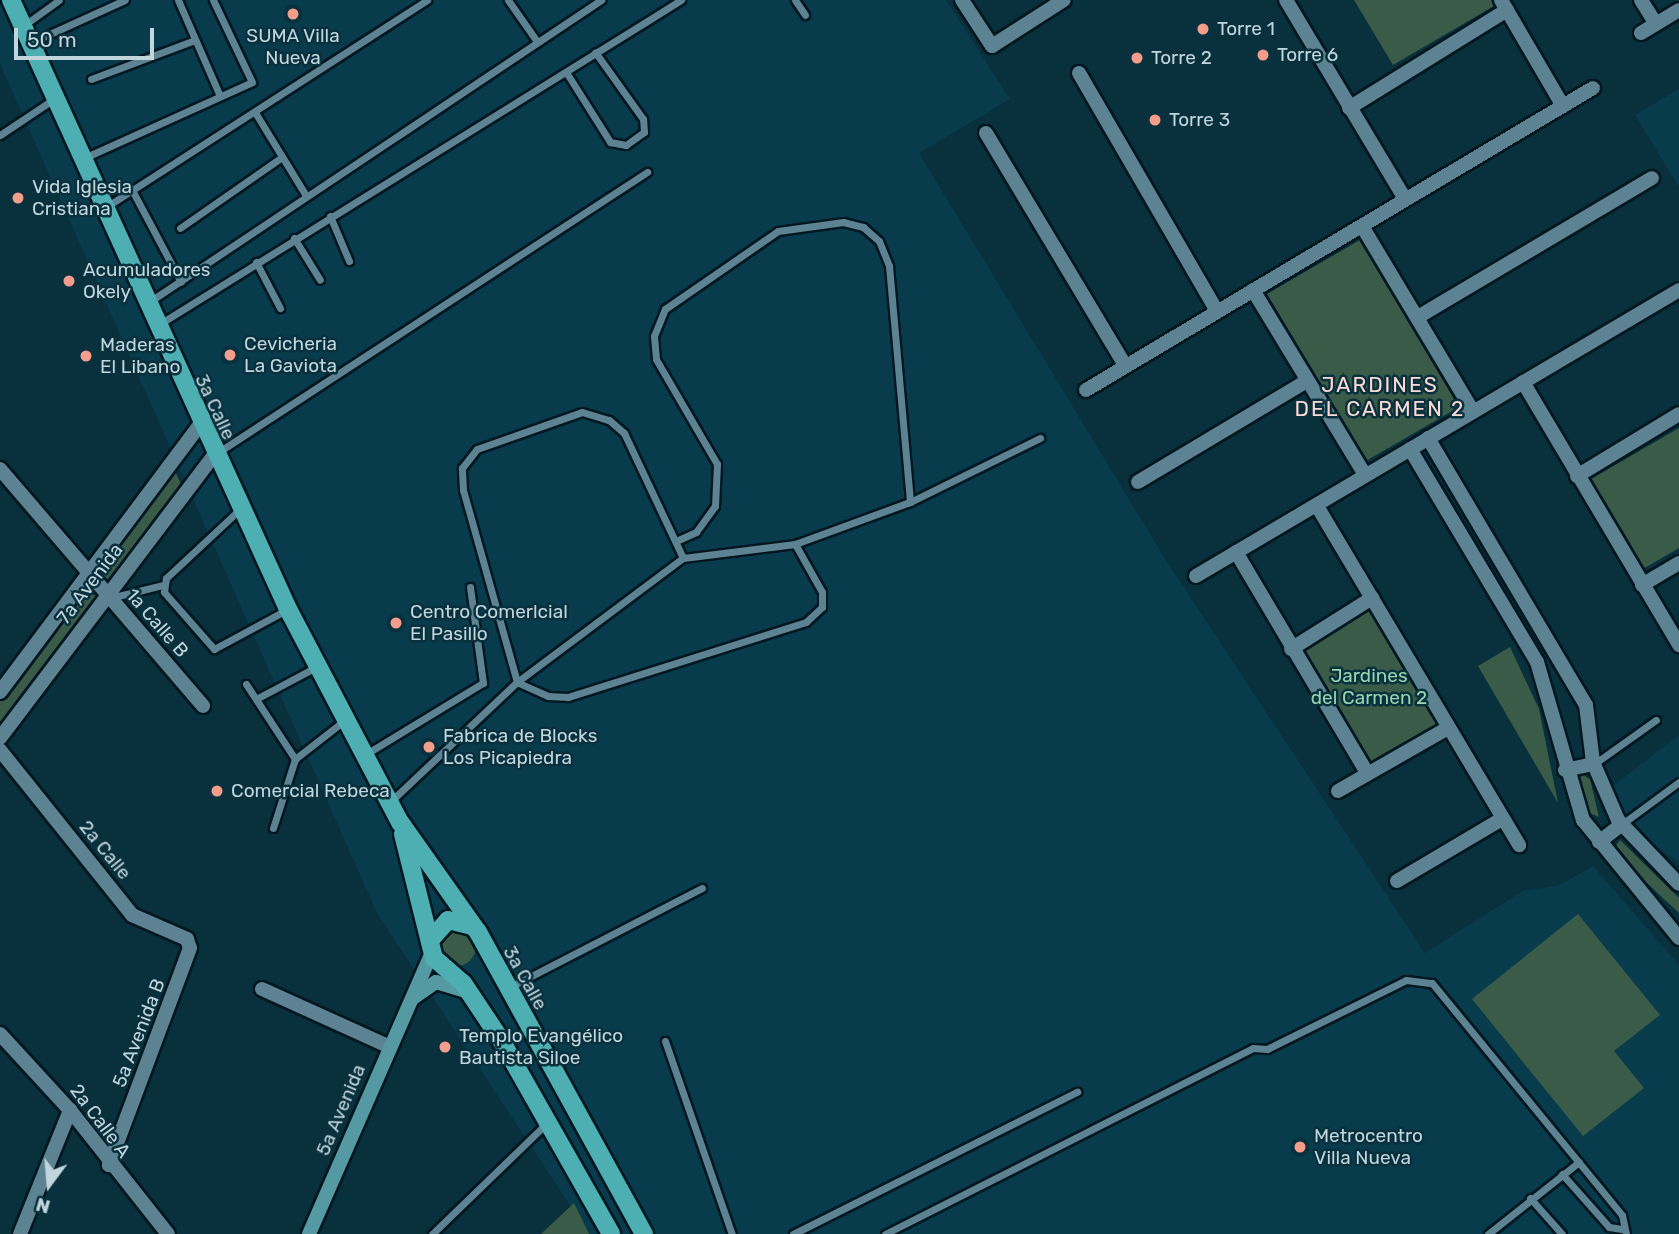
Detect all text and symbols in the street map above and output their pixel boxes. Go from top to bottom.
marker: SUMA Villa Nueva [285,6,301,22]
scale bar [18,14,158,58]
place label: Torre 1 [1217,18,1275,40]
marker: Torre 1 [1195,21,1211,37]
place label: SUMA Villa Nueva [246,25,340,69]
text: 50 m [27,27,77,52]
place label: Torre 6 [1277,44,1338,66]
place label: Torre 2 [1151,47,1212,69]
marker: Torre 6 [1255,47,1271,63]
marker: Torre 2 [1129,50,1145,66]
place label: Torre 3 [1169,109,1230,131]
marker: Torre 3 [1147,112,1163,128]
place label: Vida Iglesia Cristiana [32,176,132,220]
marker: Vida Iglesia Cristiana [10,190,26,206]
place label: Acumuladores Okely [83,259,211,303]
marker: Acumuladores Okely [61,273,77,289]
place label: Cevicheria La Gaviota [244,333,337,377]
place label: Maderas El Libano [100,334,180,378]
marker: Cevicheria La Gaviota [222,347,238,363]
marker: Maderas El Libano [78,348,94,364]
street label: 3a Calle [190,371,240,443]
district label: JARDINES DEL CARMEN 2 [1296,372,1464,422]
street label: 7a Avenida [52,539,128,629]
street label: 1a Calle B [121,584,193,662]
place label: Centro Comerlcial El Pasillo [410,601,568,645]
marker: Centro Comerlcial El Pasillo [388,615,404,631]
park label: Jardines del Carmen 2 [1311,665,1427,709]
place label: Fabrica de Blocks Los Picapiedra [443,725,597,769]
marker: Fabrica de Blocks Los Picapiedra [421,739,437,755]
place label: Comercial Rebeca [231,780,390,802]
marker: Comercial Rebeca [209,783,225,799]
street label: 2a Calle [74,816,136,884]
street label: 3a Calle [498,942,552,1014]
street label: 5a Avenida B [108,975,170,1091]
place label: Templo Evangélico Bautista Siloe [459,1025,623,1069]
marker: Templo Evangélico Bautista Siloe [437,1039,453,1055]
street label: 5a Avenida [311,1061,371,1159]
street label: 2a Calle A [65,1080,135,1162]
place label: Metrocentro Villa Nueva [1314,1125,1423,1169]
marker: Metrocentro Villa Nueva [1292,1139,1308,1155]
north arrow [14,1150,84,1220]
text: N [33,1193,53,1219]

